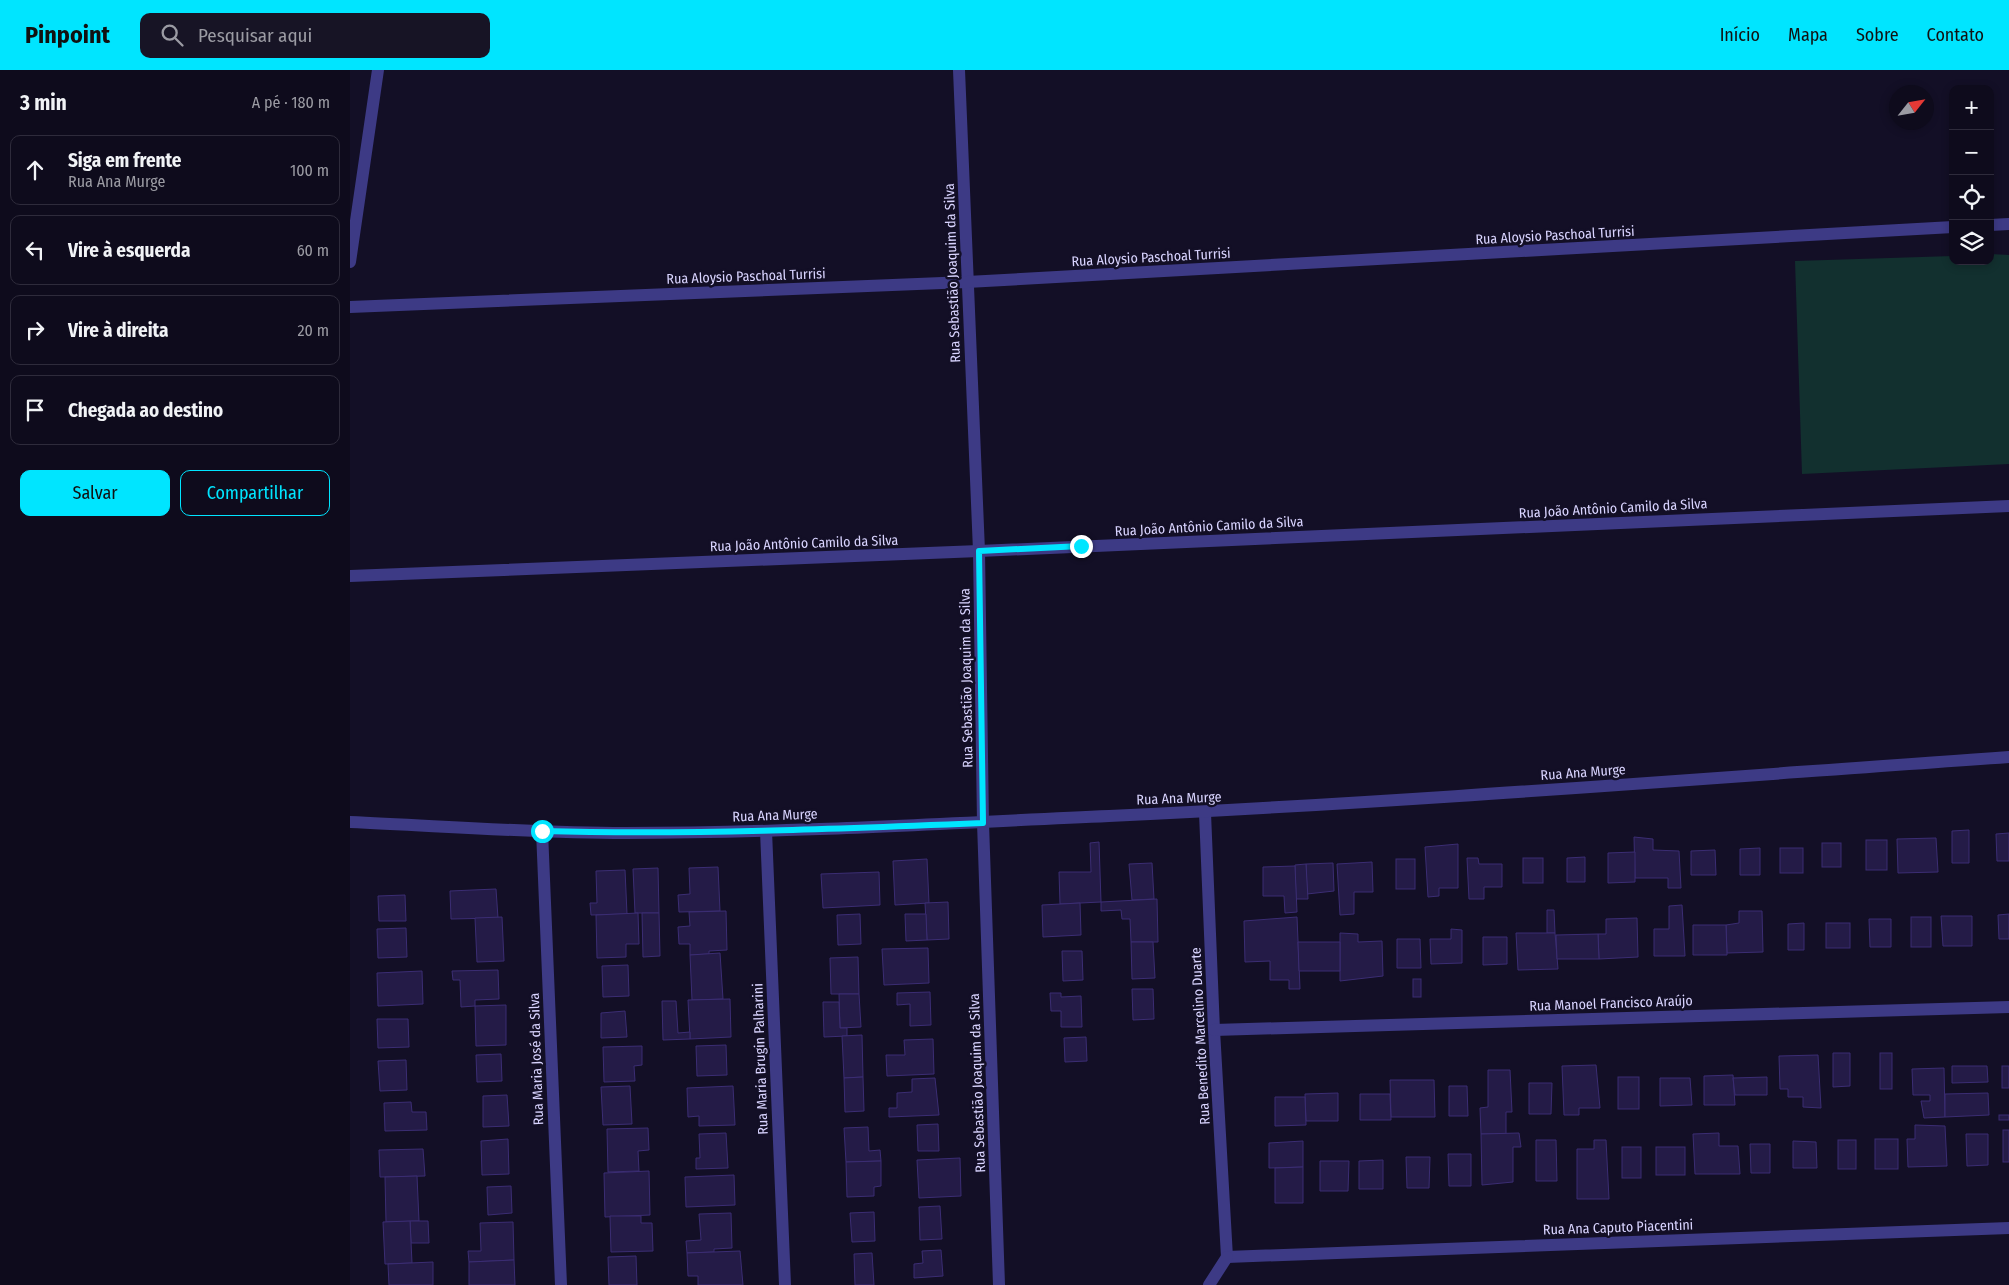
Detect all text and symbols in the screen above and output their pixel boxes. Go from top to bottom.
search box [140,13,490,58]
text: Pinpoint [25,21,110,49]
icon: search [158,21,186,49]
text: Pesquisar aqui [198,24,312,47]
text: Início [1720,24,1760,46]
text: Mapa [1788,24,1828,46]
text: Sobre [1856,24,1899,46]
text: Contato [1927,24,1984,46]
north arrow [1889,85,1934,130]
map controls [1949,85,1994,265]
button: + [1949,85,1994,130]
text: 3 min [20,90,67,116]
text: A pé · 180 m [252,93,330,112]
button: − [1949,130,1994,175]
text: Siga em frente [68,149,182,172]
icon: ahead [21,156,49,184]
text: 100 m [290,161,329,180]
text: Rua Ana Murge [68,172,165,191]
button: locate [1949,175,1994,220]
street label: Rua Sebastião Joaquim da Silva [941,183,964,363]
button: layers [1949,220,1994,265]
street label: Rua Aloysio Paschoal Turrisi [1475,223,1635,248]
icon: left [21,236,49,264]
text: Vire à esquerda [68,239,190,262]
text: 60 m [297,241,329,260]
street label: Rua Aloysio Paschoal Turrisi [1071,245,1231,270]
street label: Rua Aloysio Paschoal Turrisi [666,265,826,288]
icon: right [21,316,49,344]
text: Vire à direita [68,319,169,342]
text: 20 m [298,321,329,340]
icon: arrive [21,396,49,424]
text: Chegada ao destino [68,399,223,422]
button: Salvar [20,470,170,516]
button: Compartilhar [180,470,330,516]
street label: Rua João Antônio Camilo da Silva [1518,495,1708,522]
street label: Rua João Antônio Camilo da Silva [1114,513,1304,540]
street label: Rua João Antônio Camilo da Silva [709,532,899,555]
route end [1070,535,1093,558]
street label: Rua Sebastião Joaquim da Silva [956,588,977,768]
street label: Rua Ana Murge [1540,761,1626,784]
street label: Rua Ana Murge [1136,789,1222,808]
street label: Rua Ana Murge [732,806,818,825]
route start [531,820,554,843]
street label: Rua Benedito Marcelino Duarte [1187,947,1214,1125]
street label: Rua Maria Brugin Palharini [749,983,772,1135]
street label: Rua Maria José da Silva [526,992,547,1125]
street label: Rua Manoel Francisco Araújo [1529,992,1693,1015]
street label: Rua Sebastião Joaquim da Silva [966,993,989,1173]
street label: Rua Ana Caputo Piacentini [1543,1216,1693,1239]

